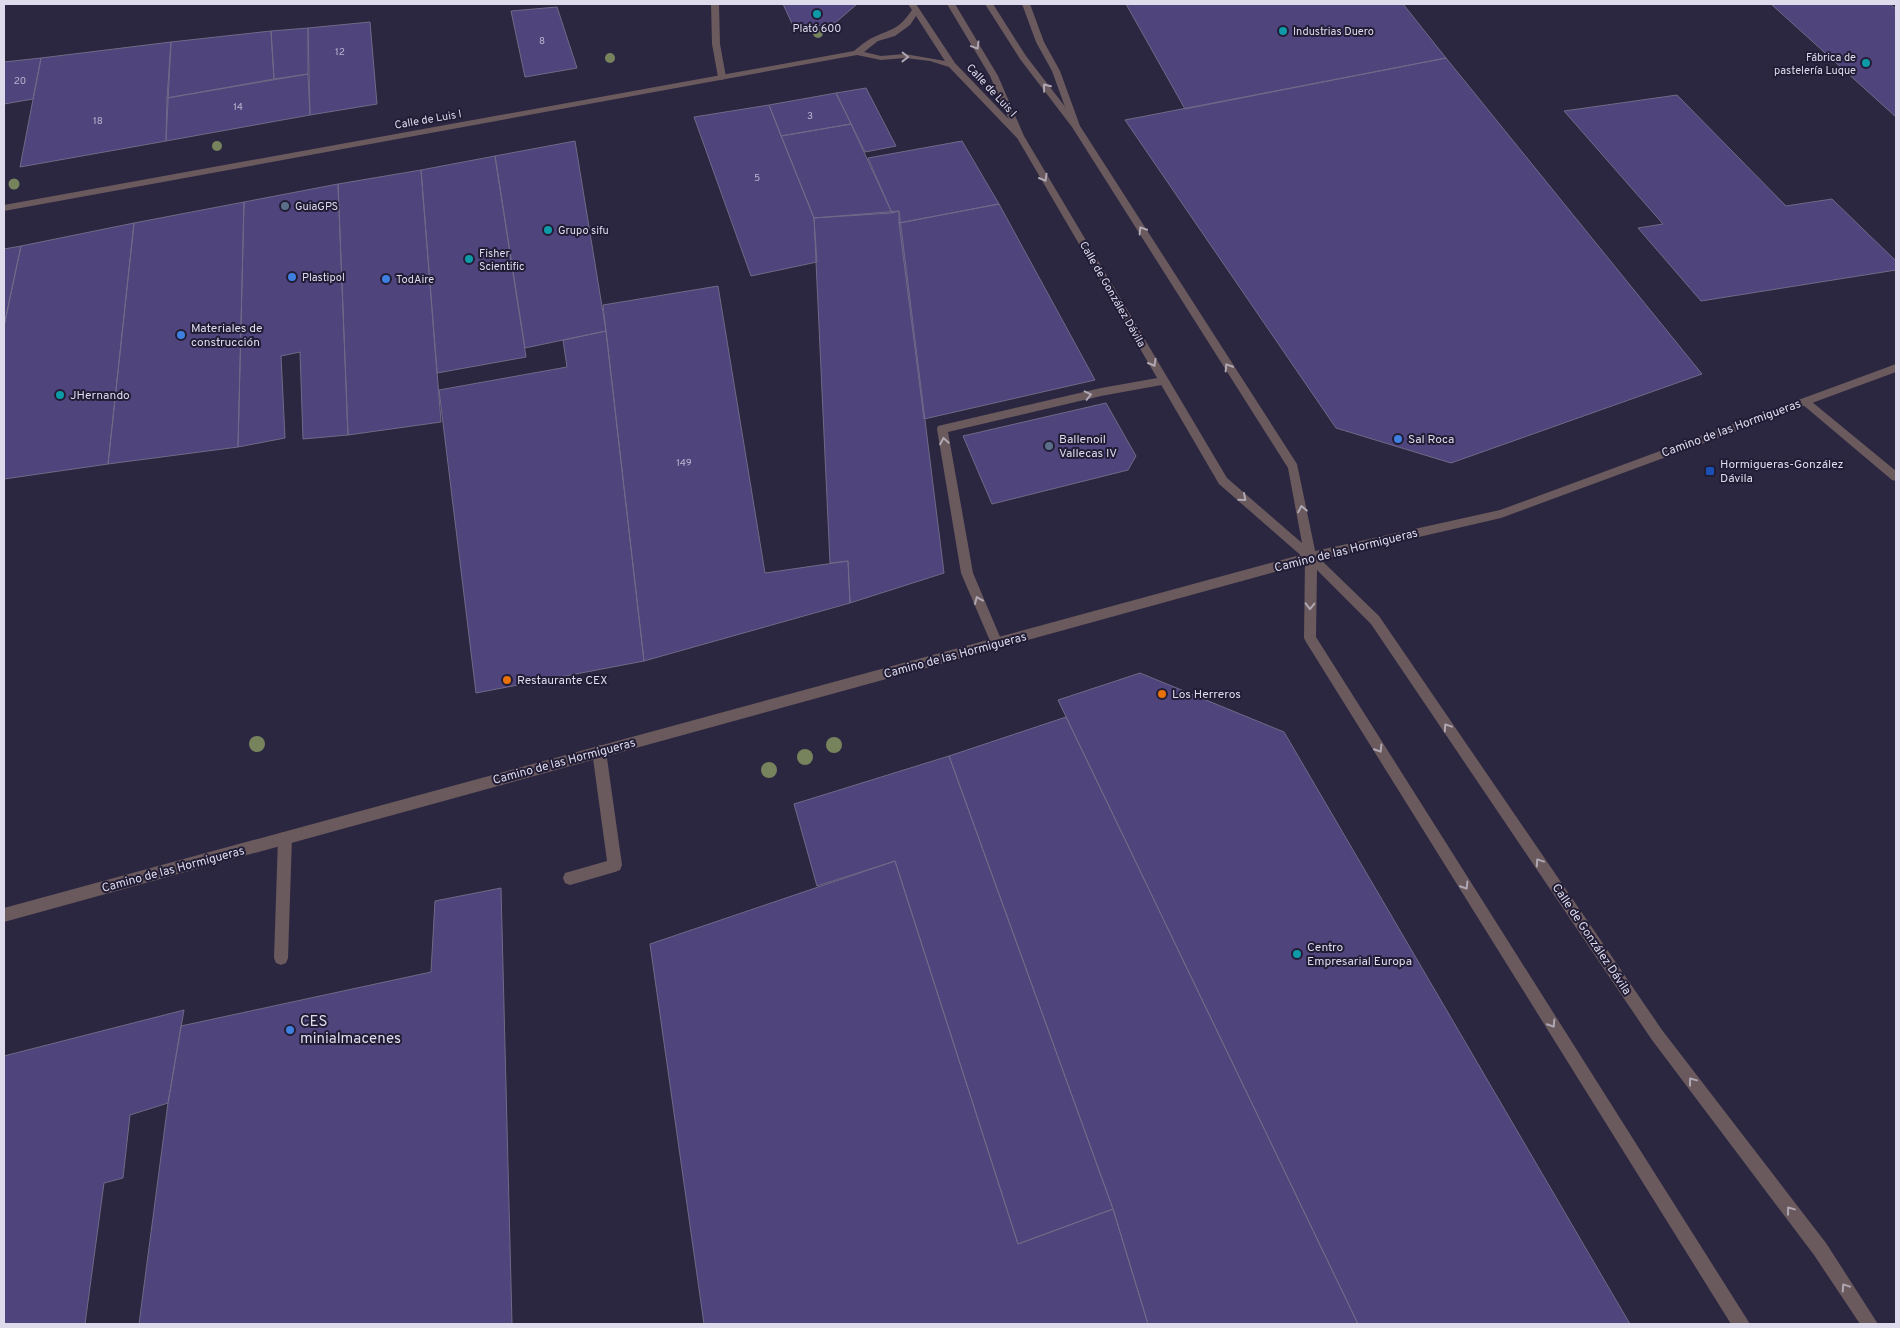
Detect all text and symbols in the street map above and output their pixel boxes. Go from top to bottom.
marker: Plató 600 [811,8,823,20]
place label: Plató 600 [793,22,841,36]
marker: Industrias Duero [1277,25,1289,37]
place label: Industrias Duero [1293,25,1374,39]
house number: 8 [539,35,545,48]
one-way arrow [969,40,979,49]
house number: 12 [335,46,345,59]
place label: Fábrica de pastelería Luque [1774,51,1856,78]
one-way arrow [902,52,910,62]
marker: Fábrica de pastelería Luque [1860,57,1872,69]
street label: Calle de Luis I [963,61,1020,120]
house number: 20 [14,75,26,88]
one-way arrow [1044,84,1052,93]
house number: 14 [233,101,243,114]
street label: Calle de Luis I [394,107,463,133]
house number: 3 [807,110,813,123]
house number: 18 [93,115,103,128]
house number: 5 [754,172,760,185]
one-way arrow [1038,172,1048,181]
marker: GuiaGPS [279,200,291,212]
place label: GuiaGPS [295,200,338,214]
marker: Grupo sifu [542,224,554,236]
place label: Grupo sifu [558,224,609,238]
one-way arrow [1138,226,1148,235]
street label: Calle de González Dávila [1076,239,1148,350]
place label: Fisher Scientific [479,247,524,274]
marker: Fisher Scientific [463,253,475,265]
marker: Plastipol [286,271,298,283]
place label: Plastipol [302,271,345,285]
marker: TodAire [380,273,392,285]
place label: TodAire [396,273,434,287]
place label: Materiales de construcción [191,321,263,351]
marker: Materiales de construcción [175,329,187,341]
one-way arrow [1147,358,1157,367]
one-way arrow [1225,363,1235,372]
place label: JHernando [70,388,130,404]
marker: JHernando [54,389,66,401]
one-way arrow [1083,391,1092,401]
street label: Camino de las Hormigueras [1659,396,1803,462]
place label: Ballenoil Vallecas IV [1059,432,1117,462]
place label: Sal Roca [1408,432,1454,448]
marker: Sal Roca [1392,433,1404,445]
one-way arrow [940,437,950,446]
marker: Ballenoil Vallecas IV [1043,440,1055,452]
house number: 149 [676,457,692,470]
place label: Hormigueras-González Dávila [1720,457,1844,487]
marker: Hormigueras-González Dávila [1704,465,1716,477]
one-way arrow [1237,492,1246,501]
one-way arrow [1297,505,1307,514]
street label: Camino de las Hormigueras [1273,525,1420,577]
one-way arrow [974,596,984,604]
one-way arrow [1305,602,1315,610]
street label: Camino de las Hormigueras [882,629,1028,683]
place label: Restaurante CEX [517,673,607,689]
marker: Restaurante CEX [501,674,513,686]
place label: Los Herreros [1172,687,1241,703]
marker: Los Herreros [1156,688,1168,700]
one-way arrow [1444,723,1454,732]
street label: Camino de las Hormigueras [491,735,637,789]
one-way arrow [1373,743,1382,752]
street label: Camino de las Hormigueras [100,843,246,897]
one-way arrow [1536,858,1545,867]
one-way arrow [1459,881,1469,890]
street label: Calle de González Dávila [1548,881,1634,998]
place label: Centro Empresarial Europa [1307,940,1412,970]
marker: Centro Empresarial Europa [1291,948,1303,960]
place label: CES minialmacenes [300,1013,401,1049]
one-way arrow [1546,1018,1555,1027]
marker: CES minialmacenes [284,1024,296,1036]
one-way arrow [1689,1077,1698,1087]
one-way arrow [1788,1207,1796,1216]
one-way arrow [1842,1283,1851,1292]

